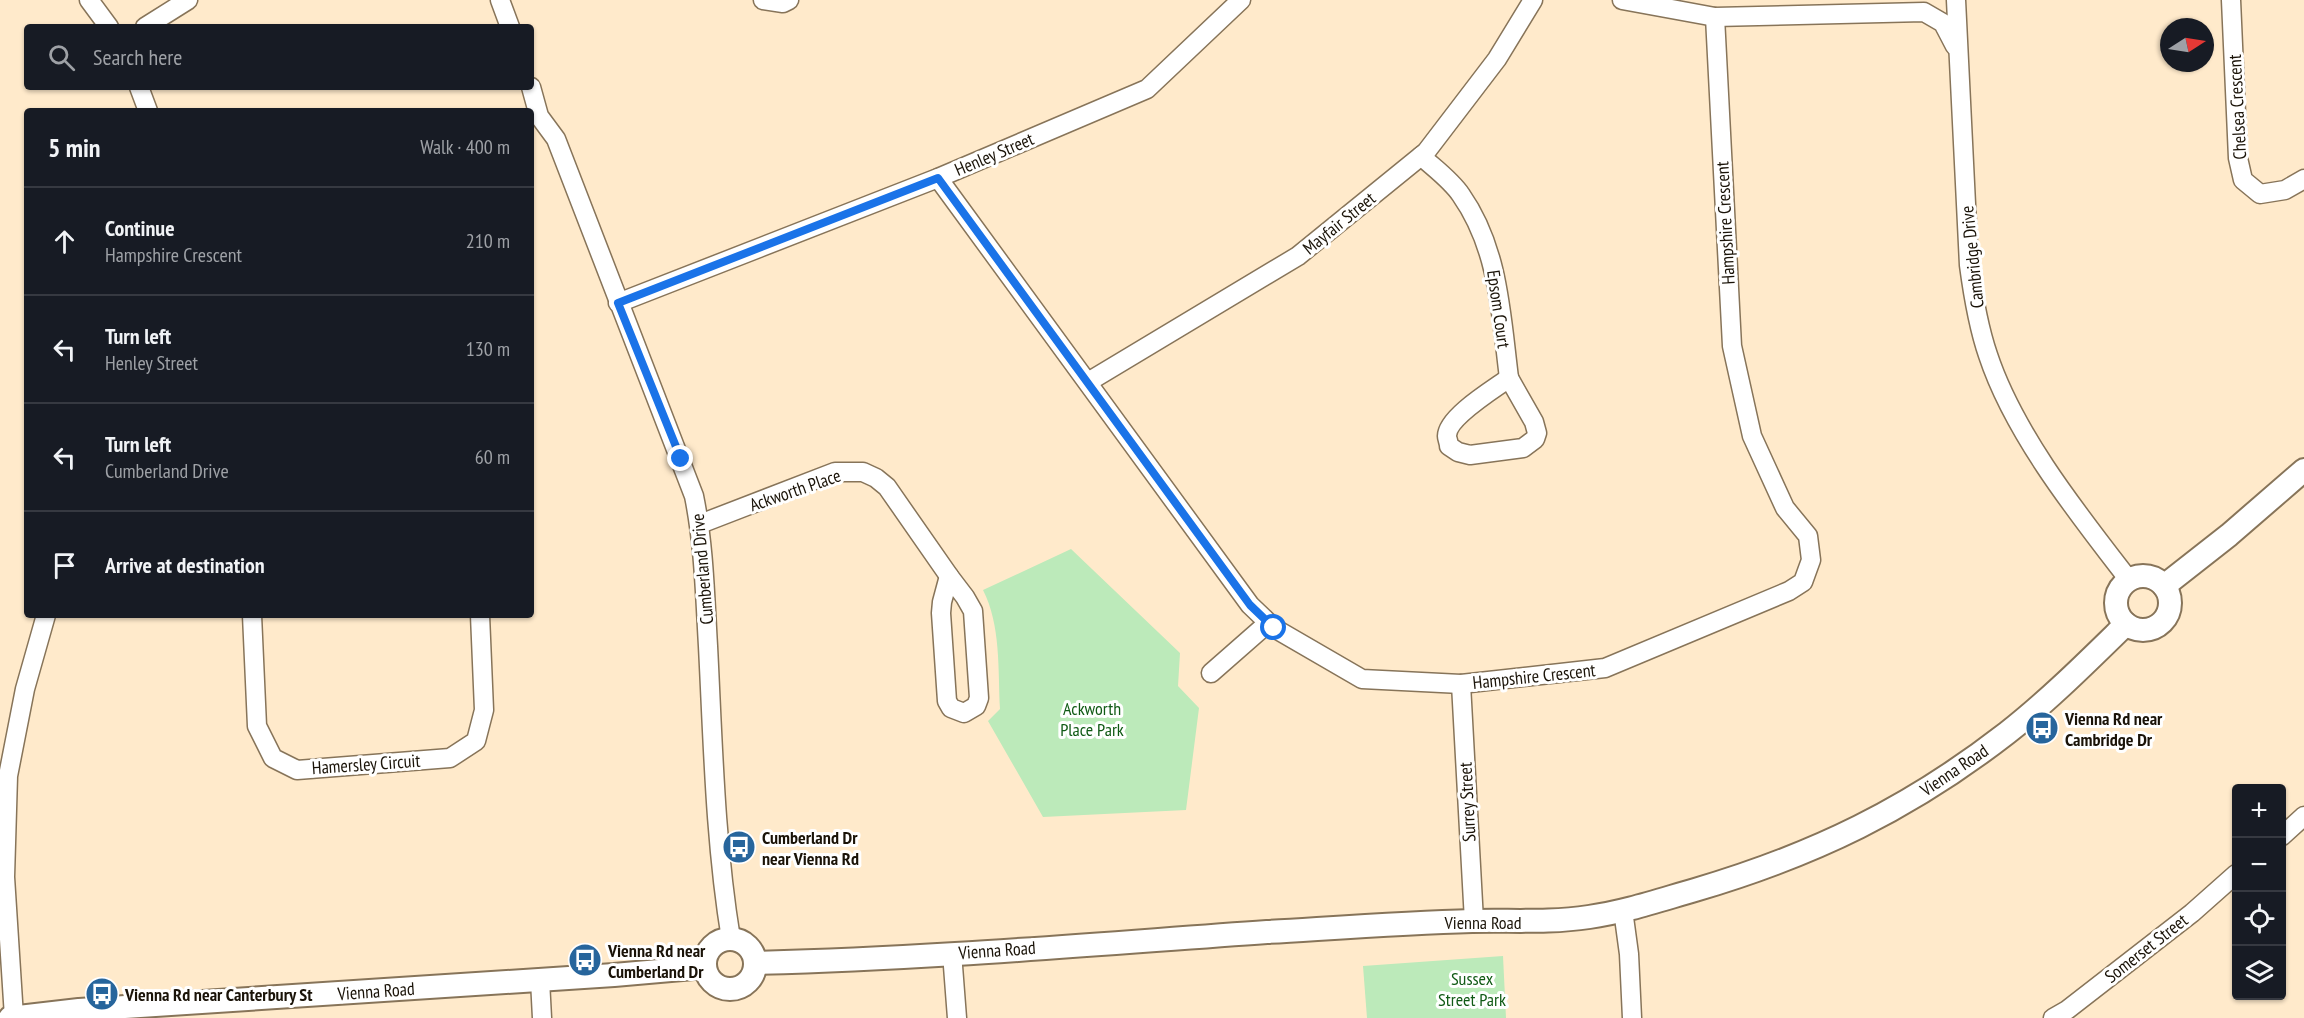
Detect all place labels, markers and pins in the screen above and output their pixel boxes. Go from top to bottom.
place label: Vienna Rd near Cambridge Dr [2064,707,2163,751]
bus stop icon: Vienna Rd near Cambridge Dr [2024,710,2060,746]
place label: Cumberland Dr near Vienna Rd [762,826,859,870]
bus stop icon: Cumberland Dr near Vienna Rd [721,829,757,865]
place label: Vienna Rd near Cumberland Dr [607,939,706,983]
bus stop icon: Vienna Rd near Cumberland Dr [567,942,603,978]
bus stop icon: Vienna Rd near Canterbury St [84,976,120,1012]
place label: Vienna Rd near Canterbury St [124,983,313,1006]

